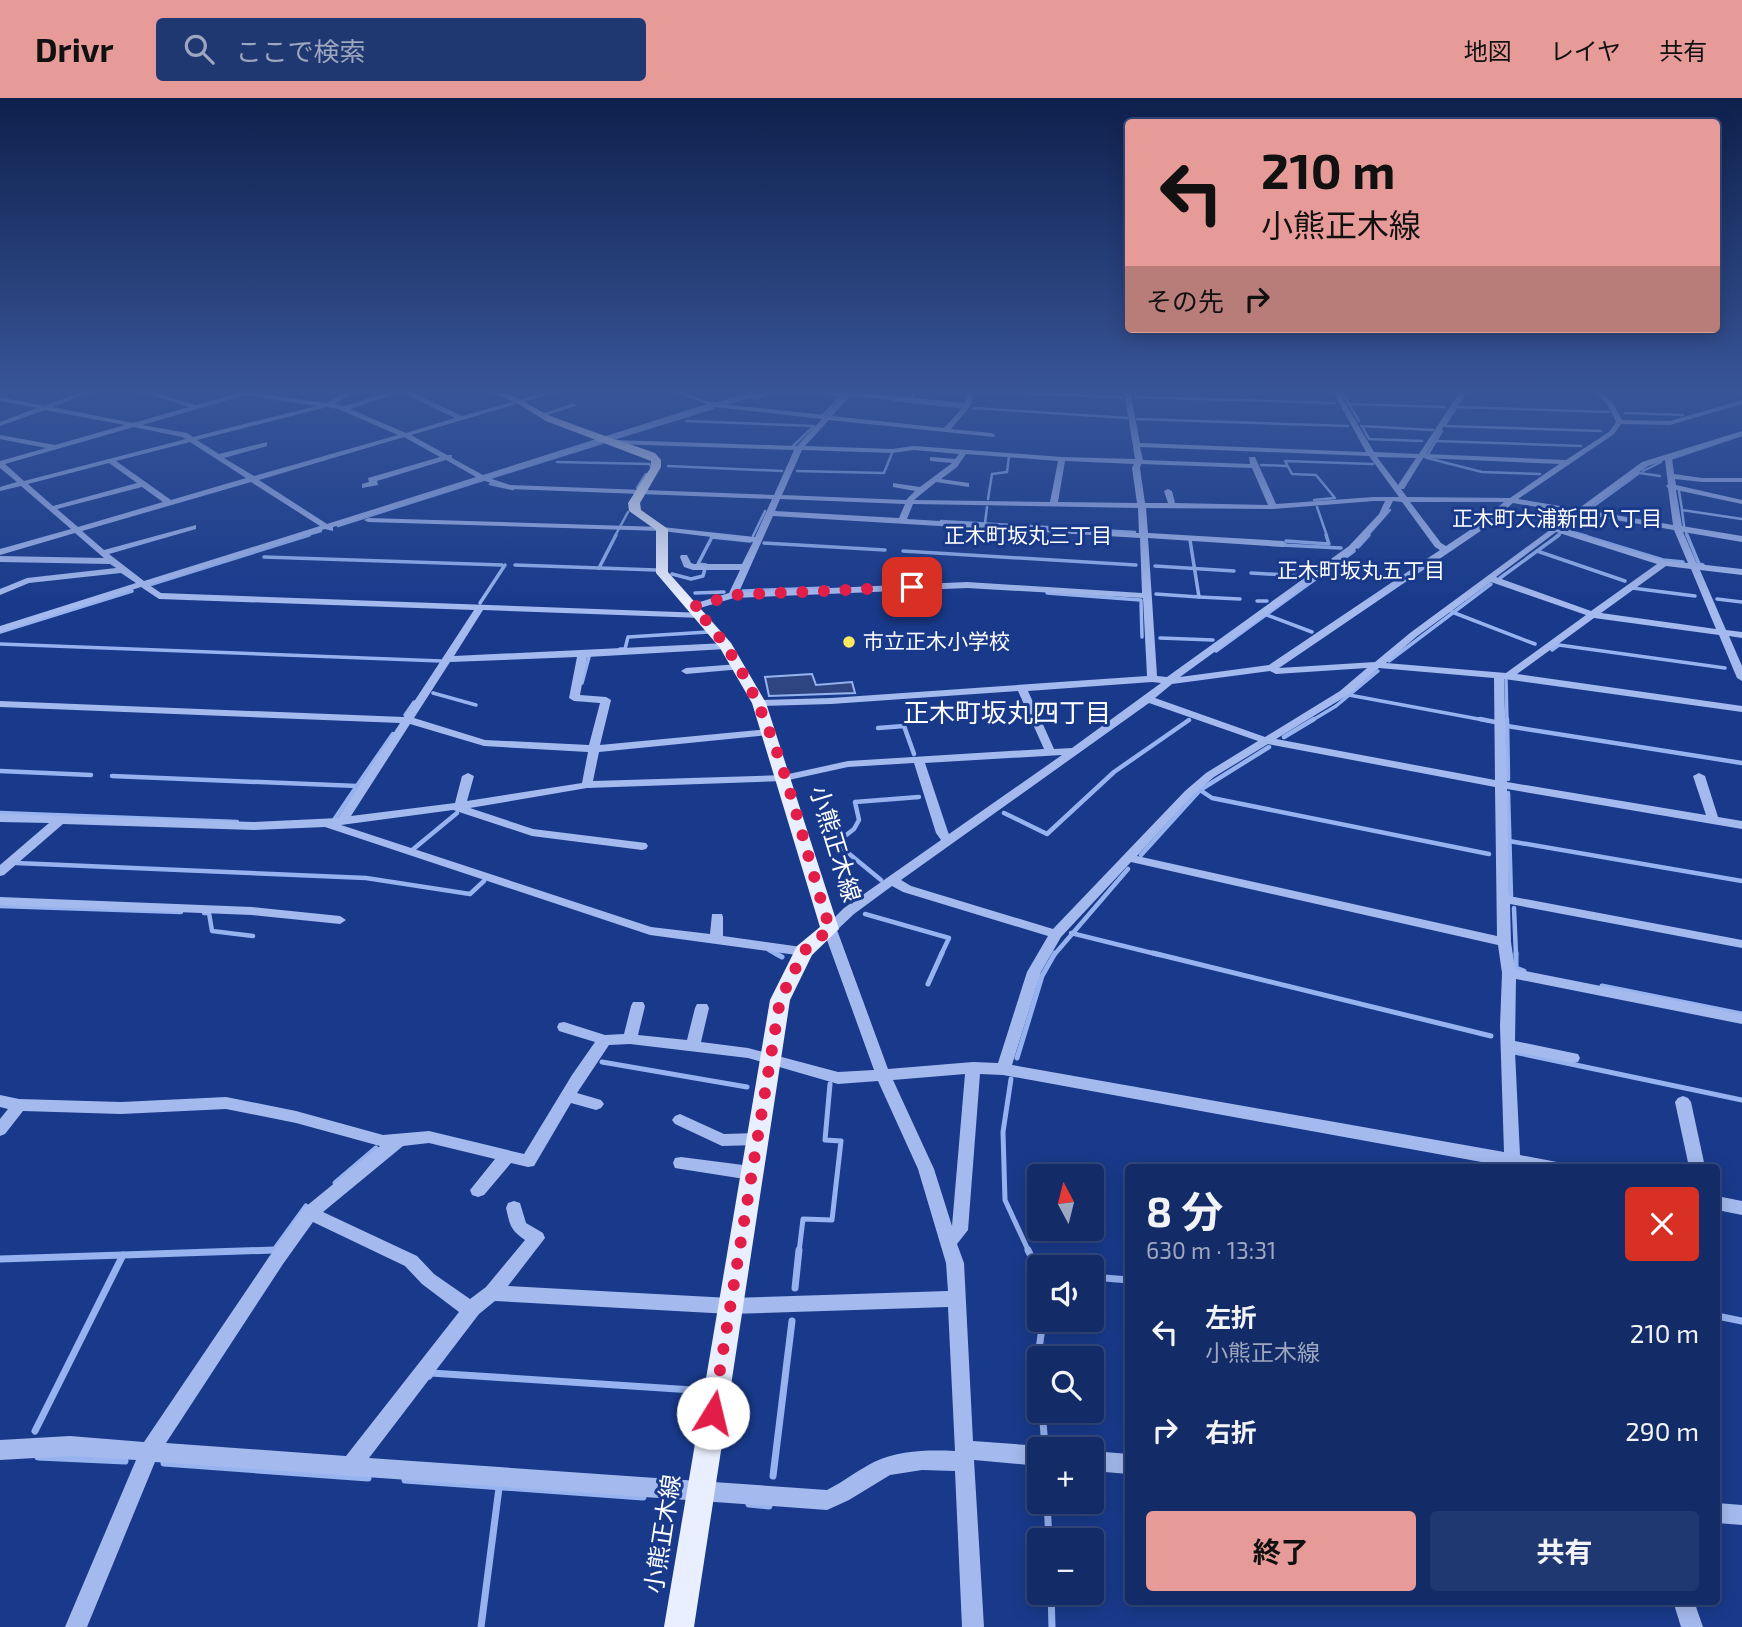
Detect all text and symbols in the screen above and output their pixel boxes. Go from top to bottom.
search box [156,18,646,81]
text: Drivr [35,29,114,69]
icon: search [180,30,218,68]
text: ここで検索 [236,35,366,66]
text: 地図 [1464,36,1512,65]
text: レイヤ [1550,36,1621,65]
text: 共有 [1659,36,1707,65]
text: 210 m [1261,140,1395,199]
icon: left [1146,147,1237,238]
text: 小熊正木線 [1261,205,1421,243]
icon: right [1238,280,1276,318]
text: その先 [1146,285,1224,316]
district label: 正木町大浦新田八丁目 [1452,505,1662,530]
district label: 正木町坂丸三丁目 [944,522,1112,547]
pin [882,557,942,617]
district label: 正木町坂丸五丁目 [1277,557,1445,582]
icon: arrive [893,568,931,606]
place label: 市立正木小学校 [863,628,1010,653]
marker: 市立正木小学校 [841,634,857,650]
district label: 正木町坂丸四丁目 [903,696,1111,727]
street label: 小熊正木線 [805,782,868,905]
north arrow [1027,1164,1104,1241]
map controls [1027,1164,1104,1605]
text: 8 分 [1146,1185,1223,1235]
button: close [1625,1187,1699,1261]
text: 630 m · 13:31 [1146,1236,1276,1264]
button: sound [1027,1255,1104,1332]
text: 左折 [1205,1301,1257,1332]
icon: left [1146,1313,1184,1351]
text: 210 m [1630,1317,1699,1348]
text: 小熊正木線 [1205,1338,1320,1366]
button: search [1027,1346,1104,1423]
position arrow [676,1376,750,1450]
icon: right [1146,1411,1184,1449]
text: 290 m [1625,1415,1699,1446]
text: 右折 [1205,1416,1257,1447]
button: + [1027,1437,1104,1514]
street label: 小熊正木線 [638,1472,685,1595]
button: 終了 [1146,1511,1416,1591]
button: 共有 [1430,1511,1699,1591]
button: − [1027,1528,1104,1605]

